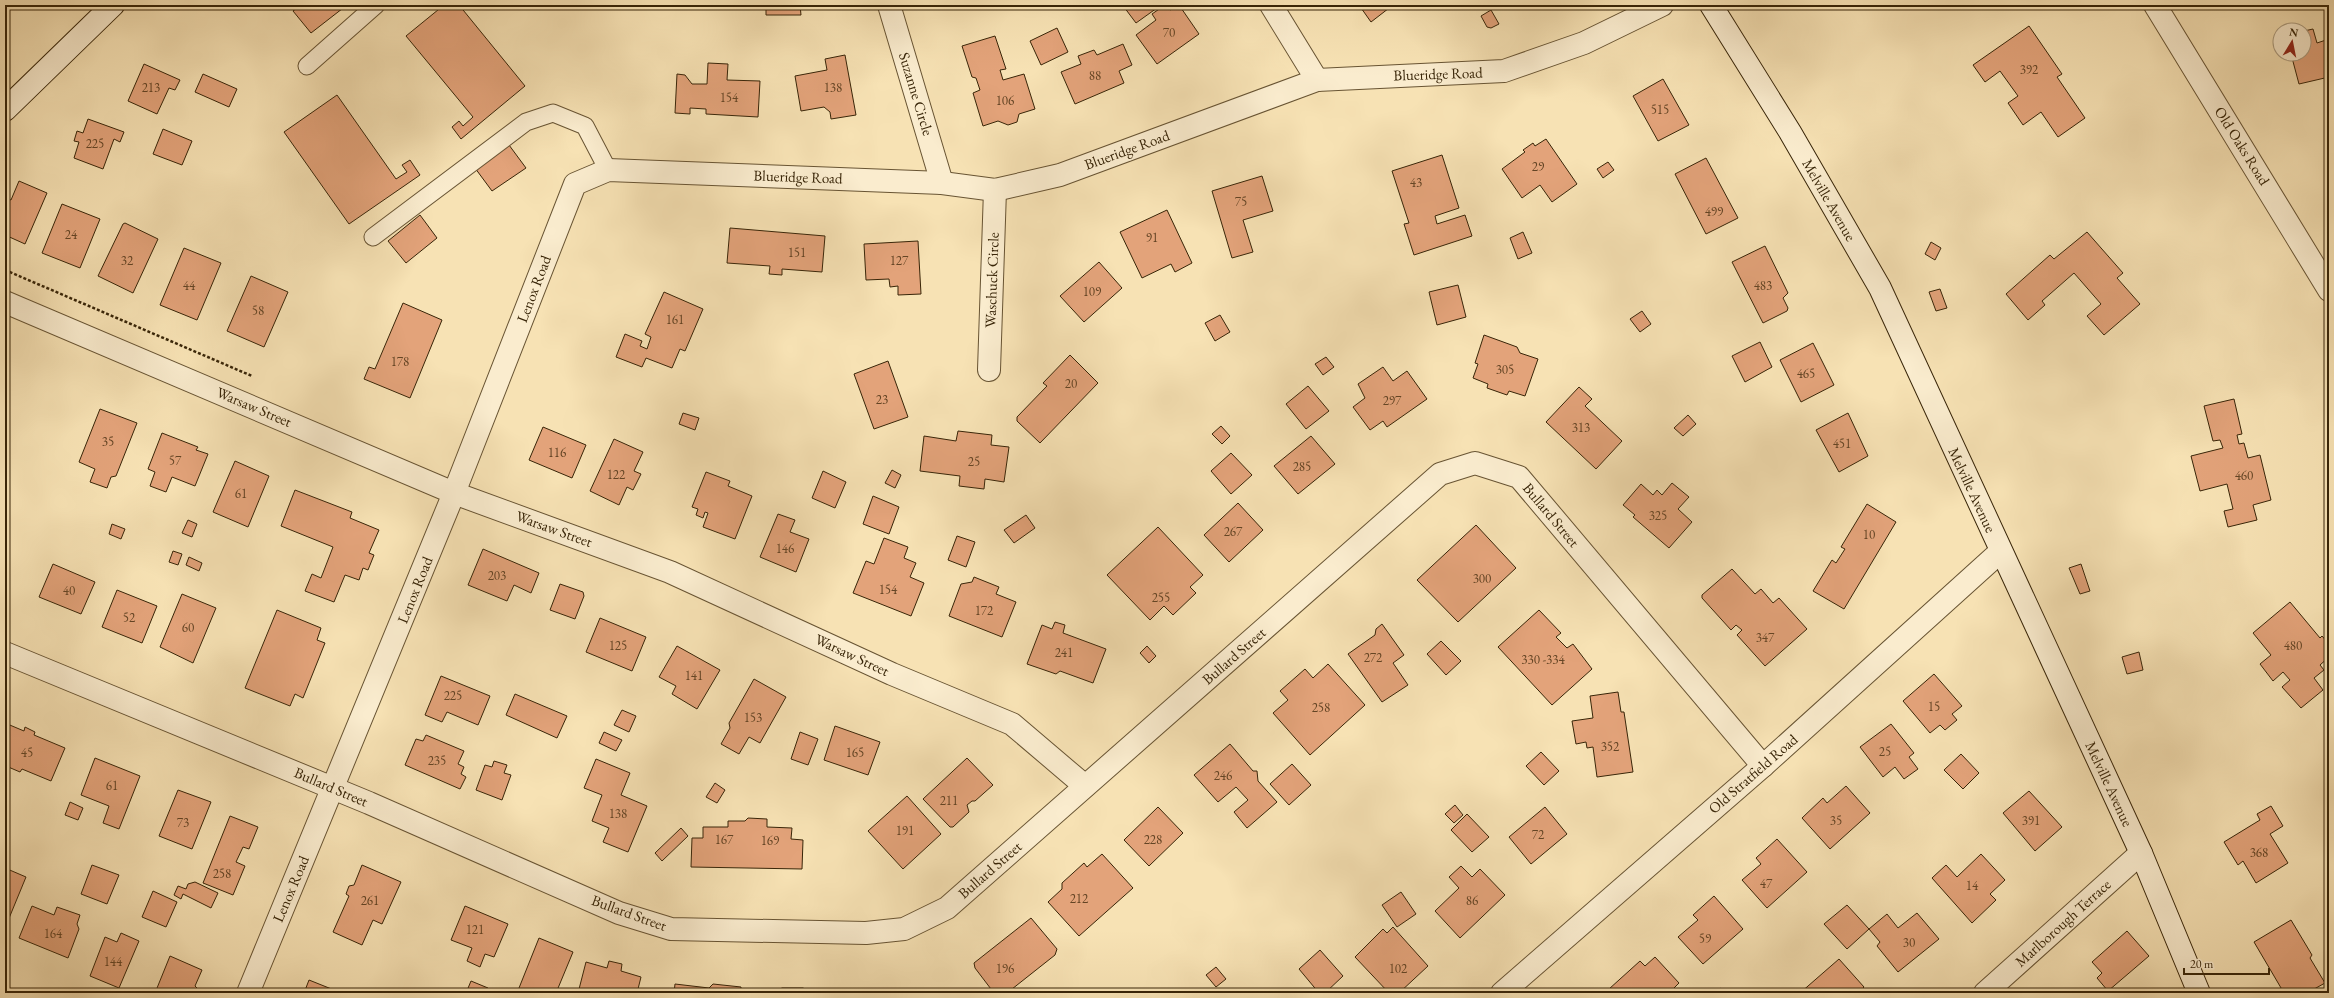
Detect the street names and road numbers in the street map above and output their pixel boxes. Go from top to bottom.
street label: Suzanne Circle [895,50,938,138]
street label: Blueridge Road [1393,62,1483,85]
street label: Old Oaks Road [2211,103,2274,189]
street label: Blueridge Road [1082,125,1172,174]
street label: Melville Avenue [1798,155,1861,244]
street label: Blueridge Road [753,165,843,188]
street label: Waschuck Circle [980,232,1003,328]
street label: Lenox Road [512,252,555,325]
street label: Warsaw Street [214,382,295,431]
street label: Melville Avenue [1944,444,2001,536]
street label: Bullard Street [1519,479,1584,551]
street label: Warsaw Street [513,506,595,551]
street label: Lenox Road [393,553,437,626]
street label: Bullard Street [1198,623,1270,689]
street label: Warsaw Street [812,629,893,680]
street label: Old Stratfield Road [1704,729,1802,818]
street label: Melville Avenue [2081,738,2138,830]
street label: Bullard Street [291,762,371,811]
street label: Bullard Street [954,837,1026,903]
street label: Lenox Road [268,852,313,925]
street label: Marlborough Terrace [2011,874,2115,971]
street label: Bullard Street [589,890,670,935]

